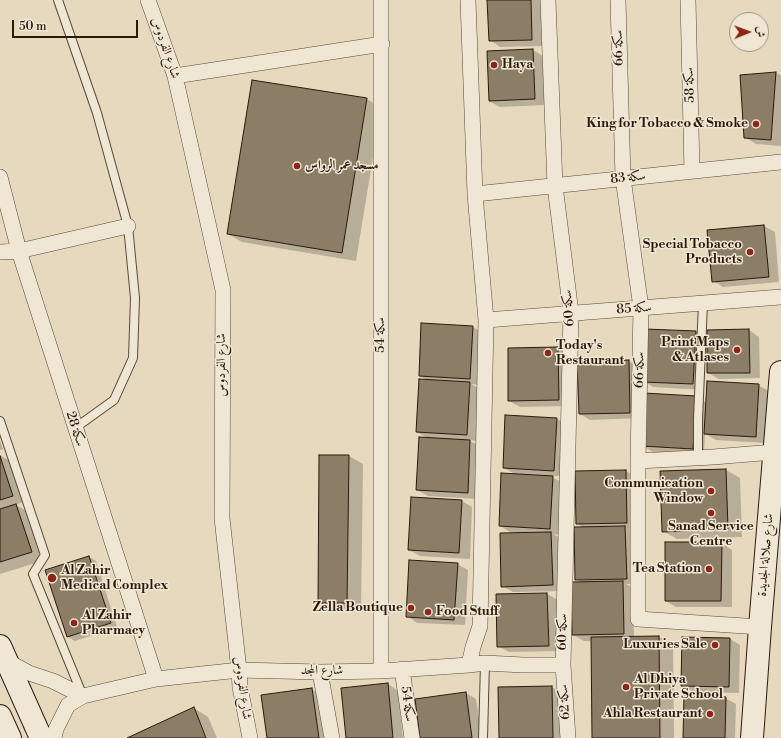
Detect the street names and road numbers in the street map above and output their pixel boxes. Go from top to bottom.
street label: شارع الفردوس [147,15,183,81]
street label: سكة 66 [611,30,627,66]
street label: سكة 58 [682,67,698,103]
street label: سكة 83 [609,168,647,188]
street label: سكة 60 [560,289,578,327]
street label: سكة 85 [616,300,652,318]
street label: سكة 54 [373,317,389,353]
street label: شارع الفردوس [214,333,230,397]
street label: سكة 66 [632,352,648,388]
street label: سكة 28 [62,410,88,448]
street label: شارع صلالة الجديدة [755,513,777,597]
street label: سكة 60 [555,613,571,651]
street label: شارع الفردوس [230,655,254,721]
street label: شارع المجد [301,663,343,679]
street label: سكة 62 [556,684,574,720]
street label: سكة 54 [397,685,417,723]

